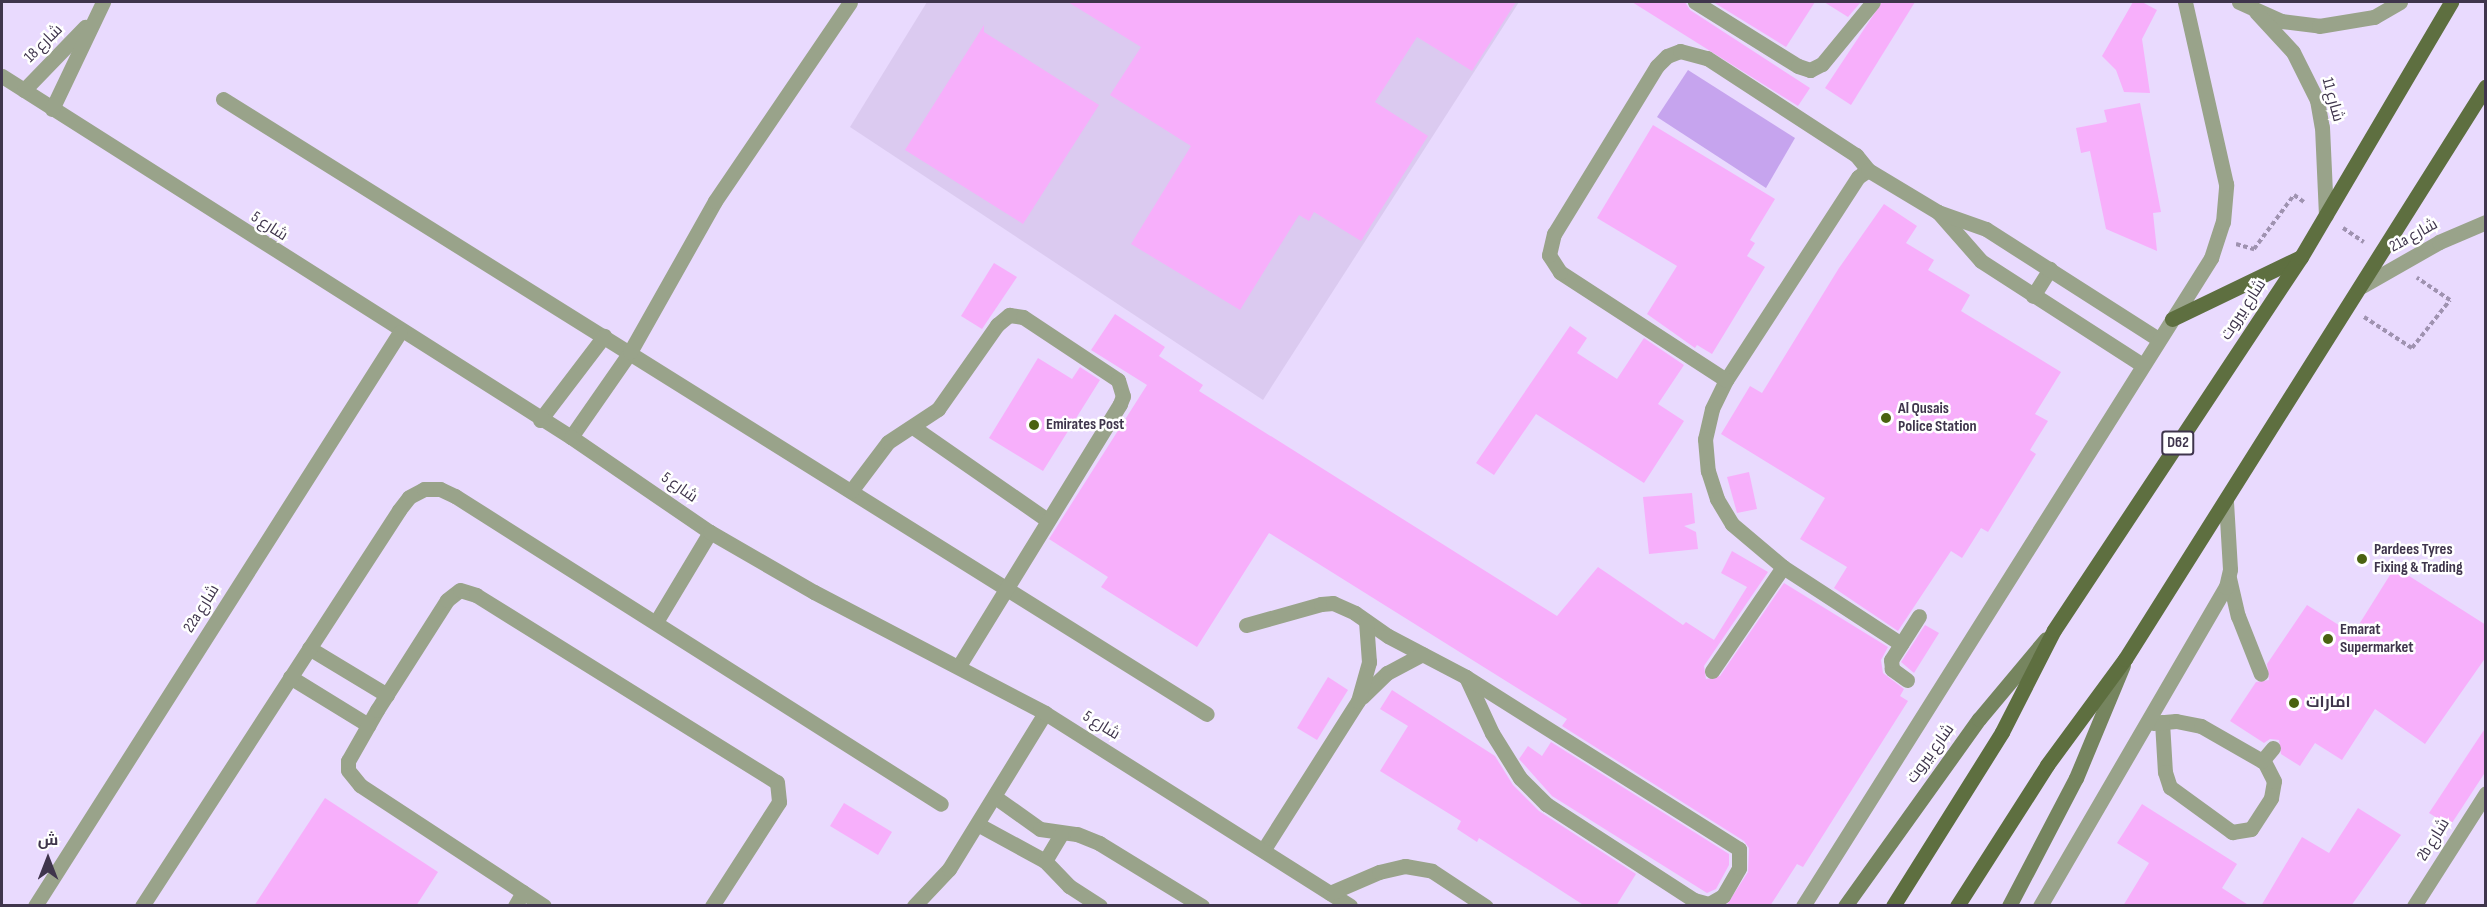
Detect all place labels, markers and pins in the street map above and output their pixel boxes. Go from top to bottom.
place label: Al Qusais Police Station [1898,399,1977,437]
marker: Al Qusais Police Station [1879,411,1893,425]
place label: Emirates Post [1046,415,1124,435]
marker: Emirates Post [1027,418,1041,432]
place label: Pardees Tyres Fixing & Trading [2374,540,2463,578]
marker: Pardees Tyres Fixing & Trading [2355,552,2369,566]
place label: Emarat Supermarket [2340,620,2414,658]
marker: Emarat Supermarket [2321,632,2335,646]
place label: امارات [2306,693,2351,713]
marker: امارات [2287,696,2301,710]

